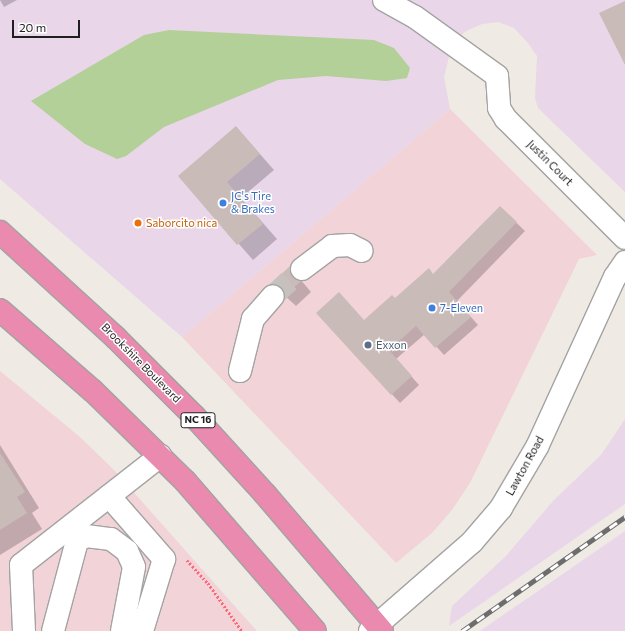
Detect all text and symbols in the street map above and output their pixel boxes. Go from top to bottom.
scale bar [14,12,82,38]
text: 20 m [19,20,46,34]
street label: Justin Court [524,137,576,189]
place label: JC's Tire & Brakes [231,190,275,216]
marker: JC's Tire & Brakes [218,198,228,208]
place label: Saborcito nica [146,216,217,230]
marker: Saborcito nica [133,218,143,228]
place label: 7-Eleven [440,301,483,315]
marker: 7-Eleven [427,303,437,313]
street label: Brookshire Boulevard [99,321,183,405]
place label: Exxon [376,338,407,352]
marker: Exxon [363,340,373,350]
road number: NC 16 [180,412,216,428]
street label: Lawton Road [503,434,547,498]

